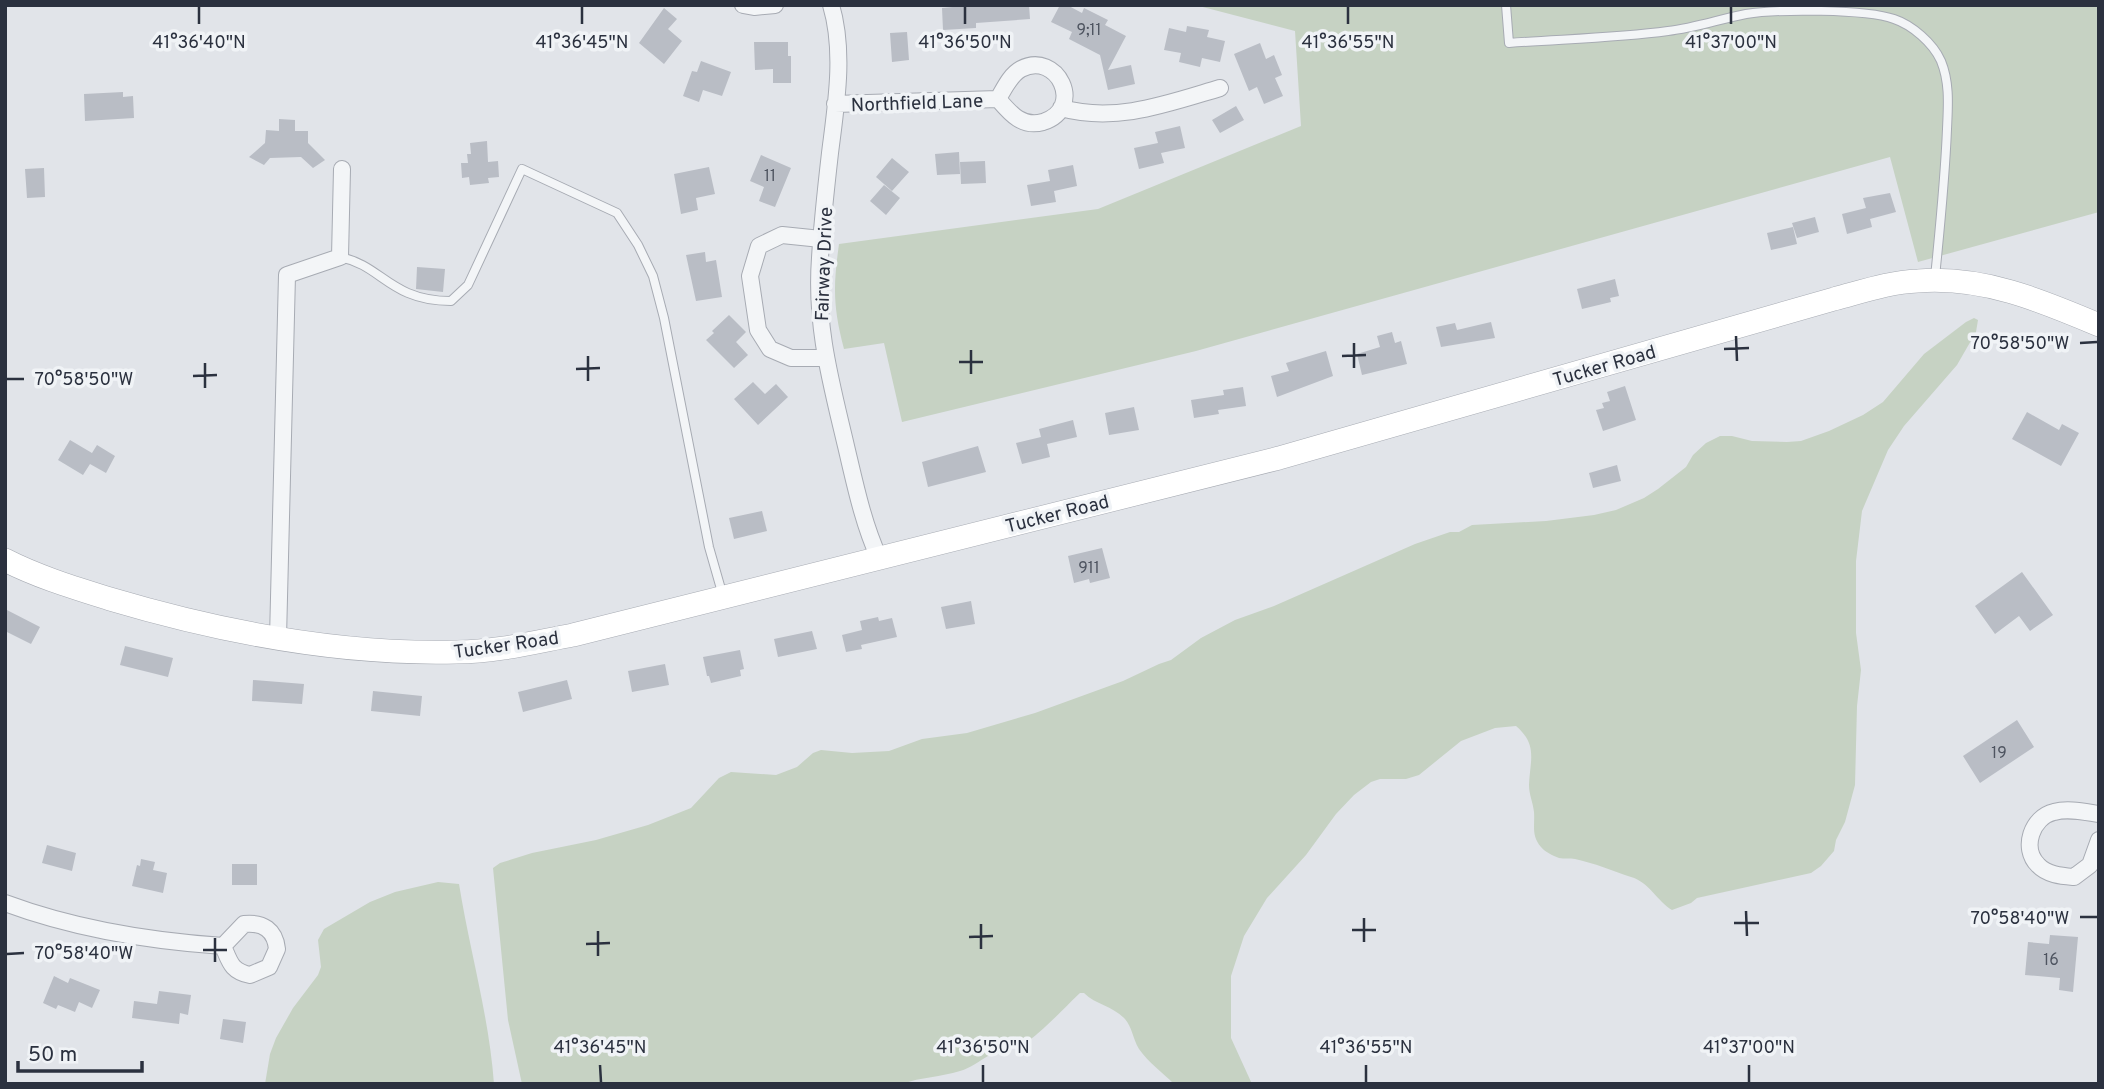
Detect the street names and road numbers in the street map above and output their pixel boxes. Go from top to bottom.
street label: Northfield Lane [850,90,984,118]
street label: Fairway Drive [811,207,839,322]
street label: Tucker Road [1550,341,1659,393]
street label: Tucker Road [1003,490,1112,539]
street label: Tucker Road [452,627,561,665]

